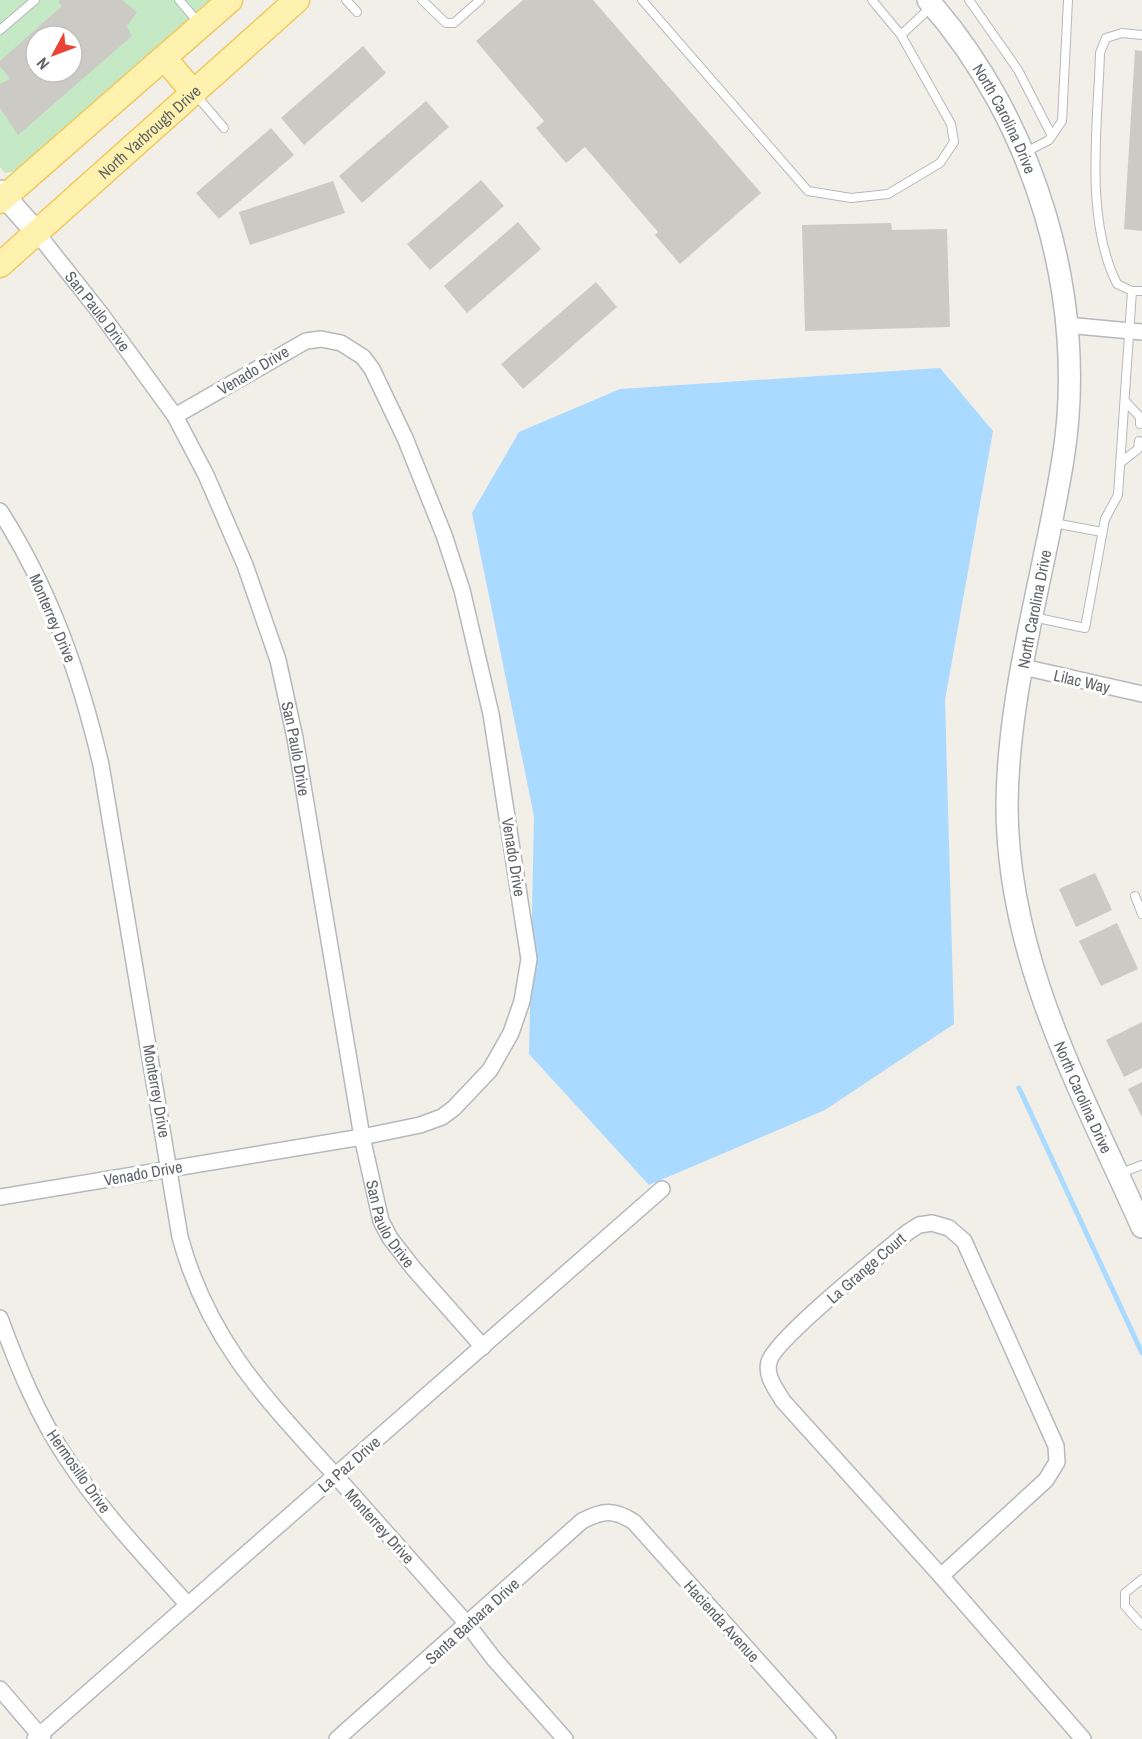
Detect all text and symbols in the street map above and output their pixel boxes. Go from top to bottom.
north arrow [24,24,84,84]
text: N [31,53,54,75]
street label: North Carolina Drive [968,59,1041,177]
street label: North Yarbrough Drive [93,80,205,184]
street label: San Paulo Drive [60,266,135,356]
street label: Venado Drive [213,340,293,400]
street label: North Carolina Drive [1012,548,1056,670]
street label: Monterrey Drive [24,570,82,666]
street label: Lilac Way [1052,664,1113,698]
street label: San Paulo Drive [276,699,316,797]
street label: Venado Drive [497,816,531,898]
street label: North Carolina Drive [1049,1038,1118,1157]
street label: Monterrey Drive [138,1043,176,1139]
street label: Venado Drive [102,1155,184,1191]
street label: San Paulo Drive [361,1178,420,1272]
street label: La Grange Court [822,1227,910,1308]
street label: Hermosillo Drive [42,1425,116,1517]
street label: La Paz Drive [313,1431,385,1497]
street label: Monterrey Drive [340,1484,420,1568]
street label: Santa Barbara Drive [420,1573,524,1669]
street label: Hacienda Avenue [679,1575,765,1667]

